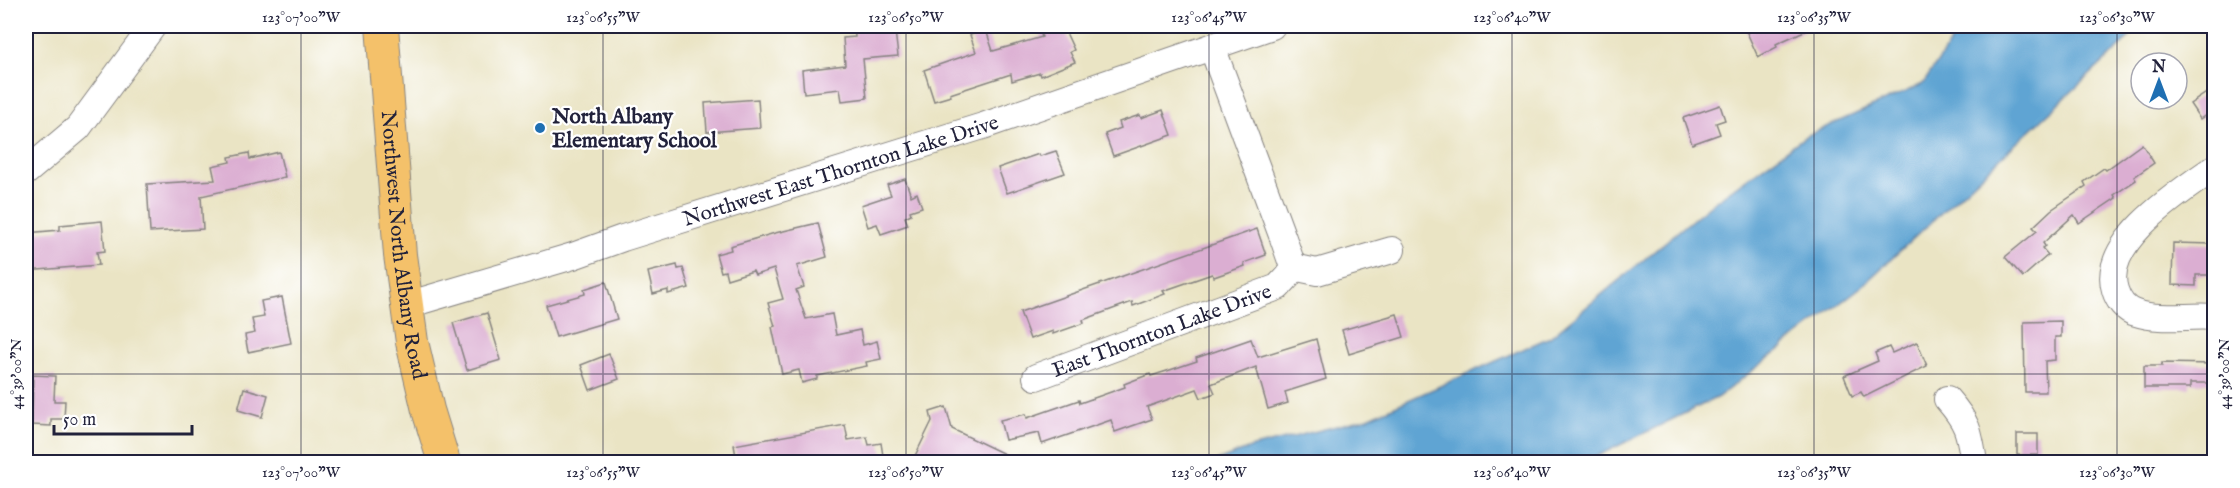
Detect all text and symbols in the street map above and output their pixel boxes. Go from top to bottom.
text: 123°07'00"W [262,8,341,27]
text: 123°06'55"W [566,8,640,27]
text: 123°06'50"W [868,8,944,27]
text: 123°06'45"W [1171,8,1247,27]
text: 123°06'40"W [1473,8,1551,27]
text: 123°06'35"W [1777,8,1851,27]
text: 123°06'30"W [2079,8,2155,27]
north arrow [2129,51,2189,111]
text: N [2151,58,2166,78]
place label: North Albany Elementary School [551,104,718,155]
street label: Northwest North Albany Road [374,110,433,383]
street label: Northwest East Thornton Lake Drive [680,110,1003,234]
marker: North Albany Elementary School [533,121,547,135]
street label: East Thornton Lake Drive [1049,278,1276,385]
text: 44°39'00"N [7,339,26,409]
text: 44°39'00"N [2215,339,2234,409]
scale bar [54,398,192,436]
text: 50 m [63,409,96,432]
text: 123°07'00"W [262,463,341,482]
text: 123°06'55"W [566,463,640,482]
text: 123°06'50"W [868,463,944,482]
text: 123°06'45"W [1171,463,1247,482]
text: 123°06'40"W [1473,463,1551,482]
text: 123°06'35"W [1777,463,1851,482]
text: 123°06'30"W [2079,463,2155,482]

